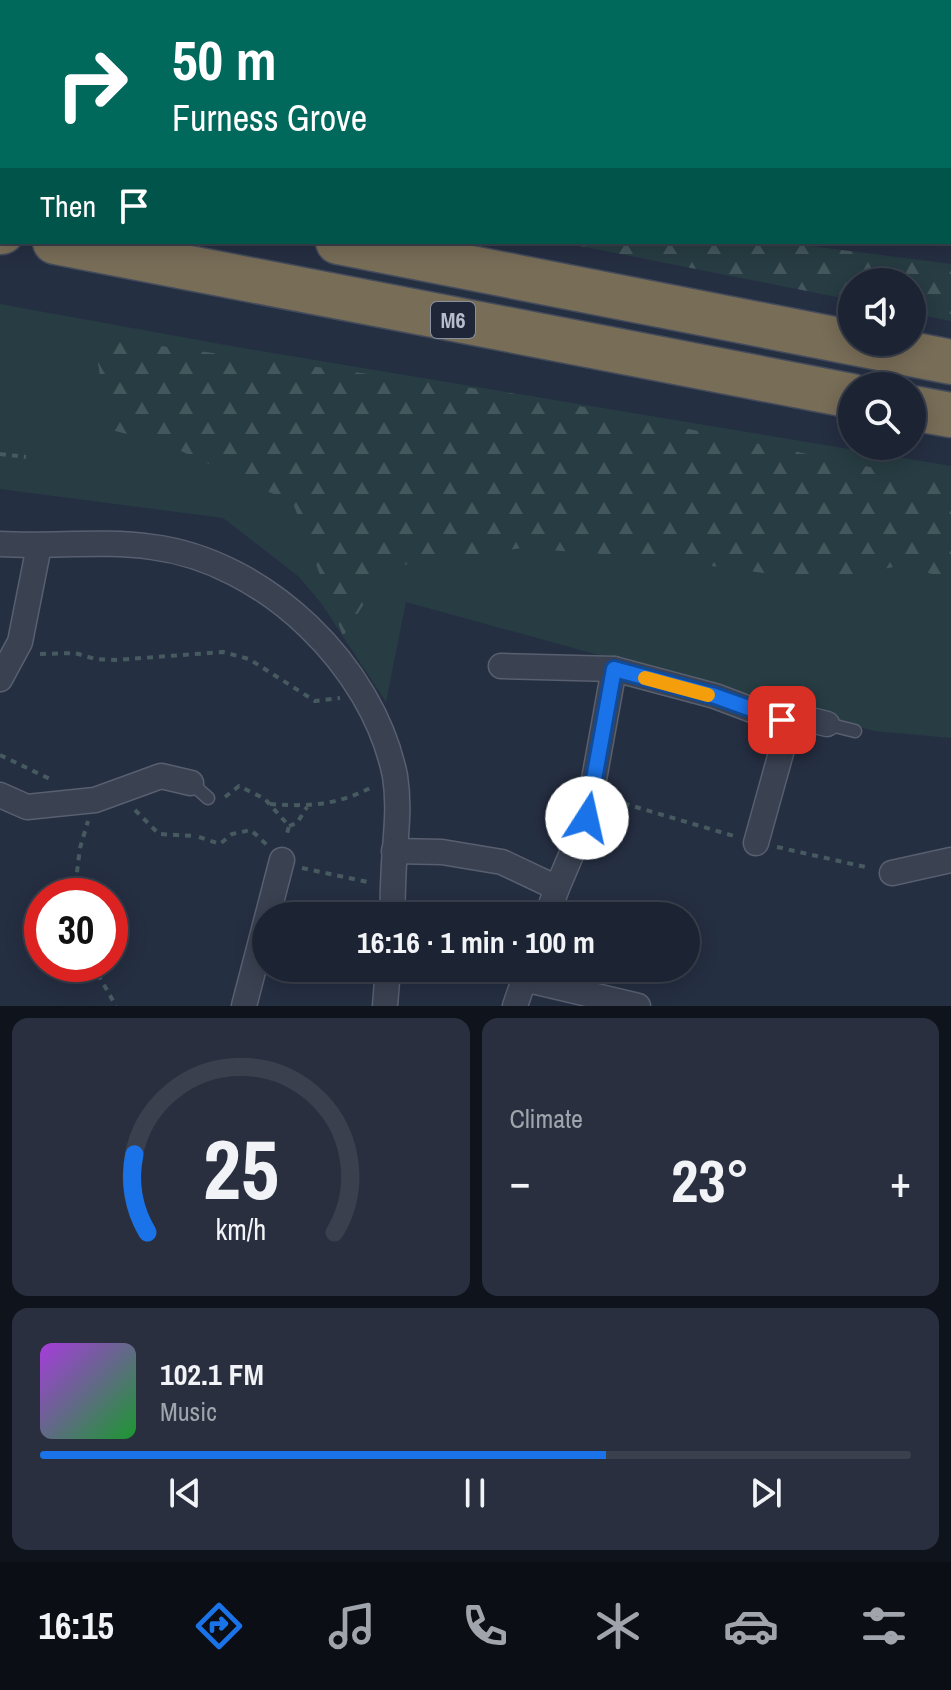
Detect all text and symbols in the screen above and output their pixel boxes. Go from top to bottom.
text: 50 m [172,22,277,97]
icon: right [40,32,144,136]
text: Furness Grove [172,94,367,142]
icon: arrive [112,184,156,228]
text: Then [40,186,96,226]
map controls [838,268,926,460]
button: sound [838,268,926,356]
road number: M6 [431,302,475,338]
button: search [838,372,926,460]
pin [748,686,816,754]
icon: arrive [760,698,804,742]
position arrow [545,776,629,860]
speed limit sign: 30 [24,878,128,982]
text: 16:16 · 1 min · 100 m [357,922,595,962]
text: Climate [510,1101,583,1136]
text: 25 [203,1113,279,1225]
text: 23° [671,1140,750,1221]
text: − [510,1151,531,1211]
text: + [890,1151,911,1211]
text: km/h [215,1210,266,1249]
text: 102.1 FM [160,1354,264,1394]
text: Music [160,1394,217,1429]
icon: previous [163,1471,207,1515]
icon: pause [453,1471,497,1515]
icon: next [744,1471,788,1515]
icon: directions [191,1598,247,1654]
icon: music [324,1598,380,1654]
icon: phone [457,1598,513,1654]
icon: climate [590,1598,646,1654]
icon: car [723,1598,779,1654]
icon: filters [856,1598,912,1654]
text: 16:15 [39,1602,114,1650]

